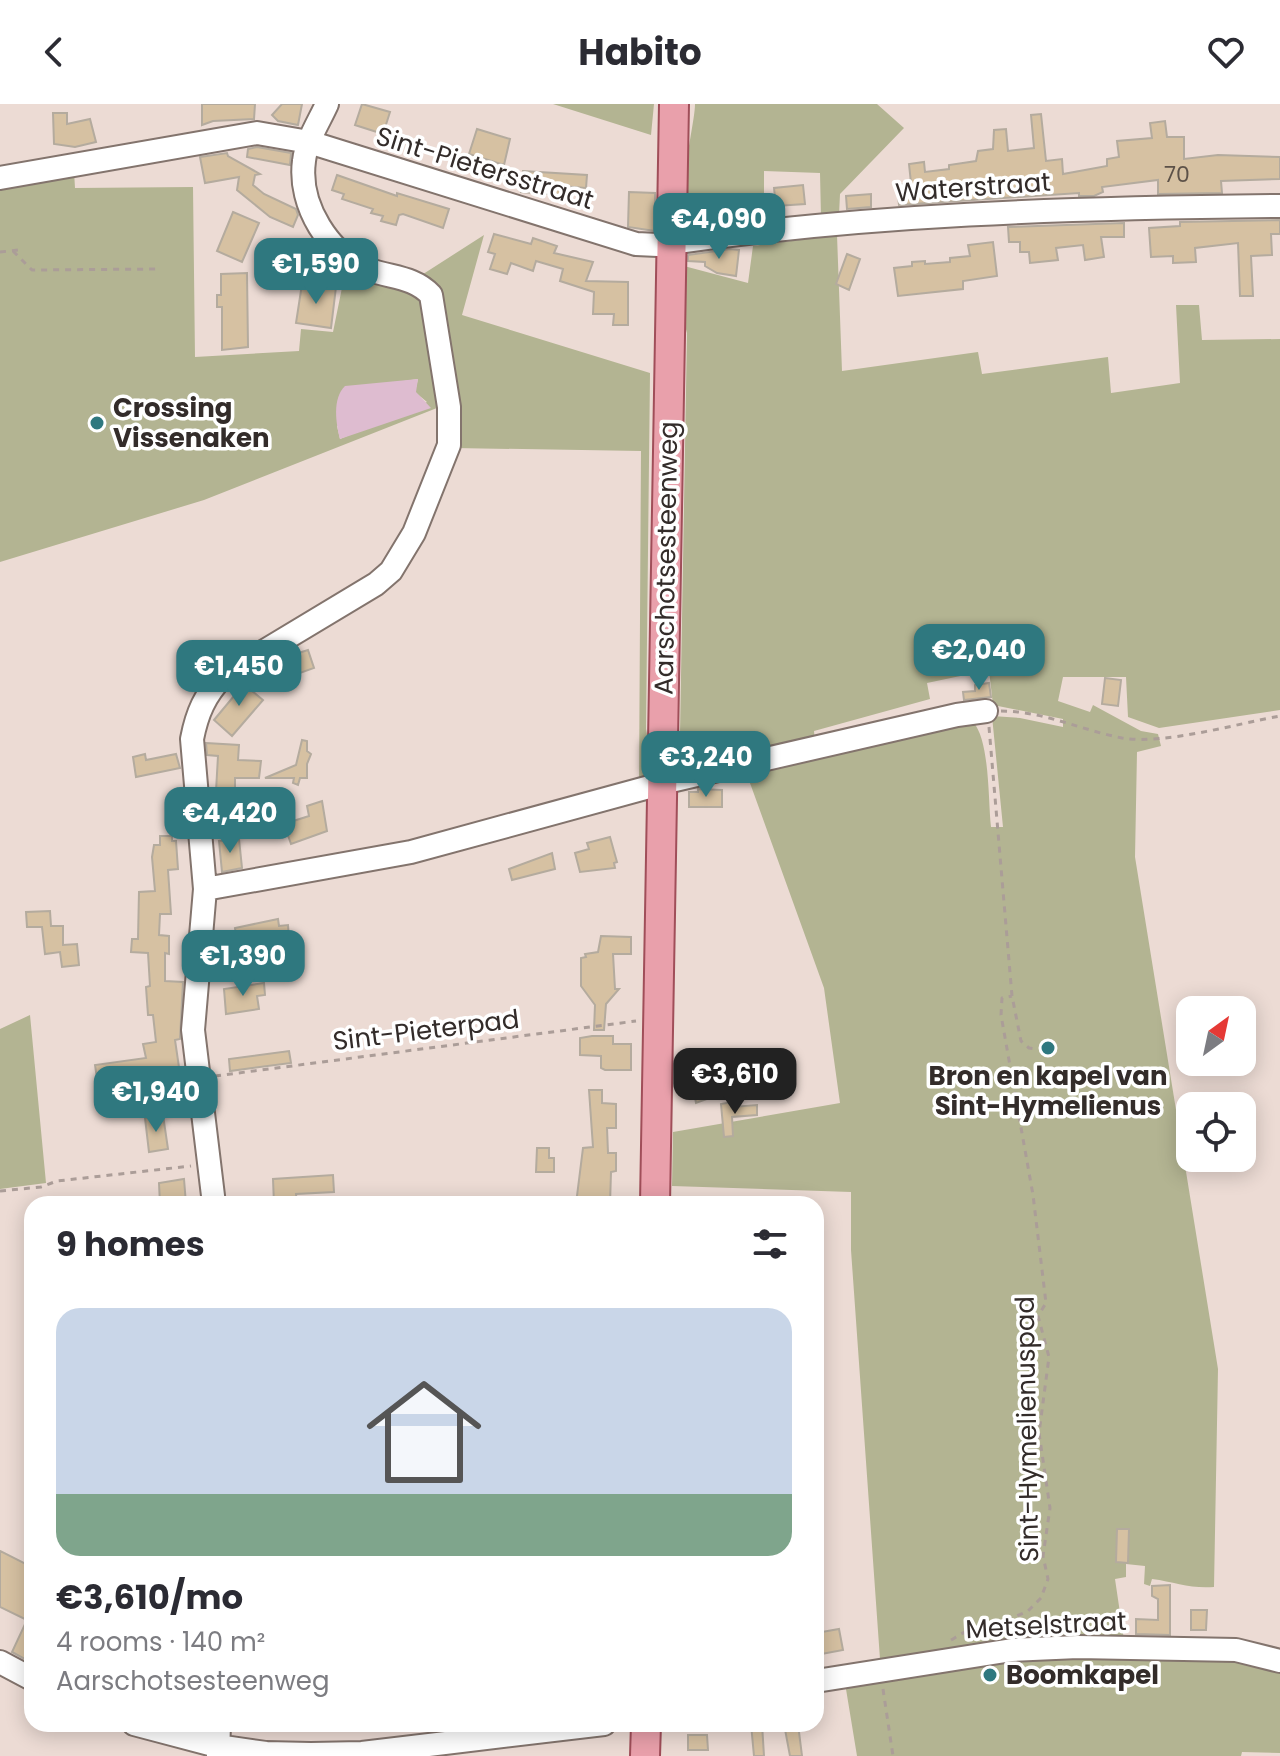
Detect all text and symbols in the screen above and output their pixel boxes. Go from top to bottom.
text: Habito [578,27,702,78]
icon: back [32,30,76,74]
icon: heart [1204,30,1248,74]
street label: Sint-Pietersstraat [372,118,598,218]
house number: 70 [1164,159,1190,190]
street label: Waterstraat [894,164,1052,210]
pin: €4,090 [654,193,784,261]
text: €4,090 [671,201,767,237]
pin: €1,590 [251,238,381,306]
text: €1,590 [272,246,360,282]
place label: Crossing Vissenaken [113,390,269,456]
marker: Crossing Vissenaken [88,414,106,432]
street label: Aarschotsesteenweg [646,421,686,695]
pin: €2,040 [914,624,1044,692]
text: €2,040 [932,632,1026,668]
pin: €1,450 [174,640,304,708]
text: €1,450 [194,648,284,684]
pin: €3,240 [641,731,771,799]
text: €3,240 [659,739,753,775]
pin: €4,420 [165,787,295,855]
text: €4,420 [182,795,278,831]
pin: €1,390 [178,930,308,998]
text: €1,390 [200,938,286,974]
north arrow [1176,996,1256,1076]
map controls [1176,996,1256,1172]
street label: Sint-Pieterpad [331,1001,521,1059]
marker: Bron en kapel van Sint-Hymelienus [1039,1039,1057,1057]
pin: €3,610 [670,1048,800,1116]
text: €3,610 [691,1056,779,1092]
place label: Bron en kapel van Sint-Hymelienus [929,1058,1167,1124]
pin: €1,940 [91,1066,221,1134]
text: €1,940 [112,1074,200,1110]
button: locate [1176,1092,1256,1172]
text: 9 homes [56,1220,205,1268]
icon: filters [748,1222,792,1266]
street label: Sint-Hymelienuspad [1007,1296,1047,1562]
icon: home [352,1360,496,1504]
text: €3,610/mo [56,1573,243,1621]
street label: Metselstraat [964,1603,1128,1647]
text: 4 rooms · 140 m² [56,1624,265,1660]
place label: Boomkapel [1006,1657,1159,1693]
text: Aarschotsesteenweg [56,1663,330,1699]
marker: Boomkapel [981,1666,999,1684]

